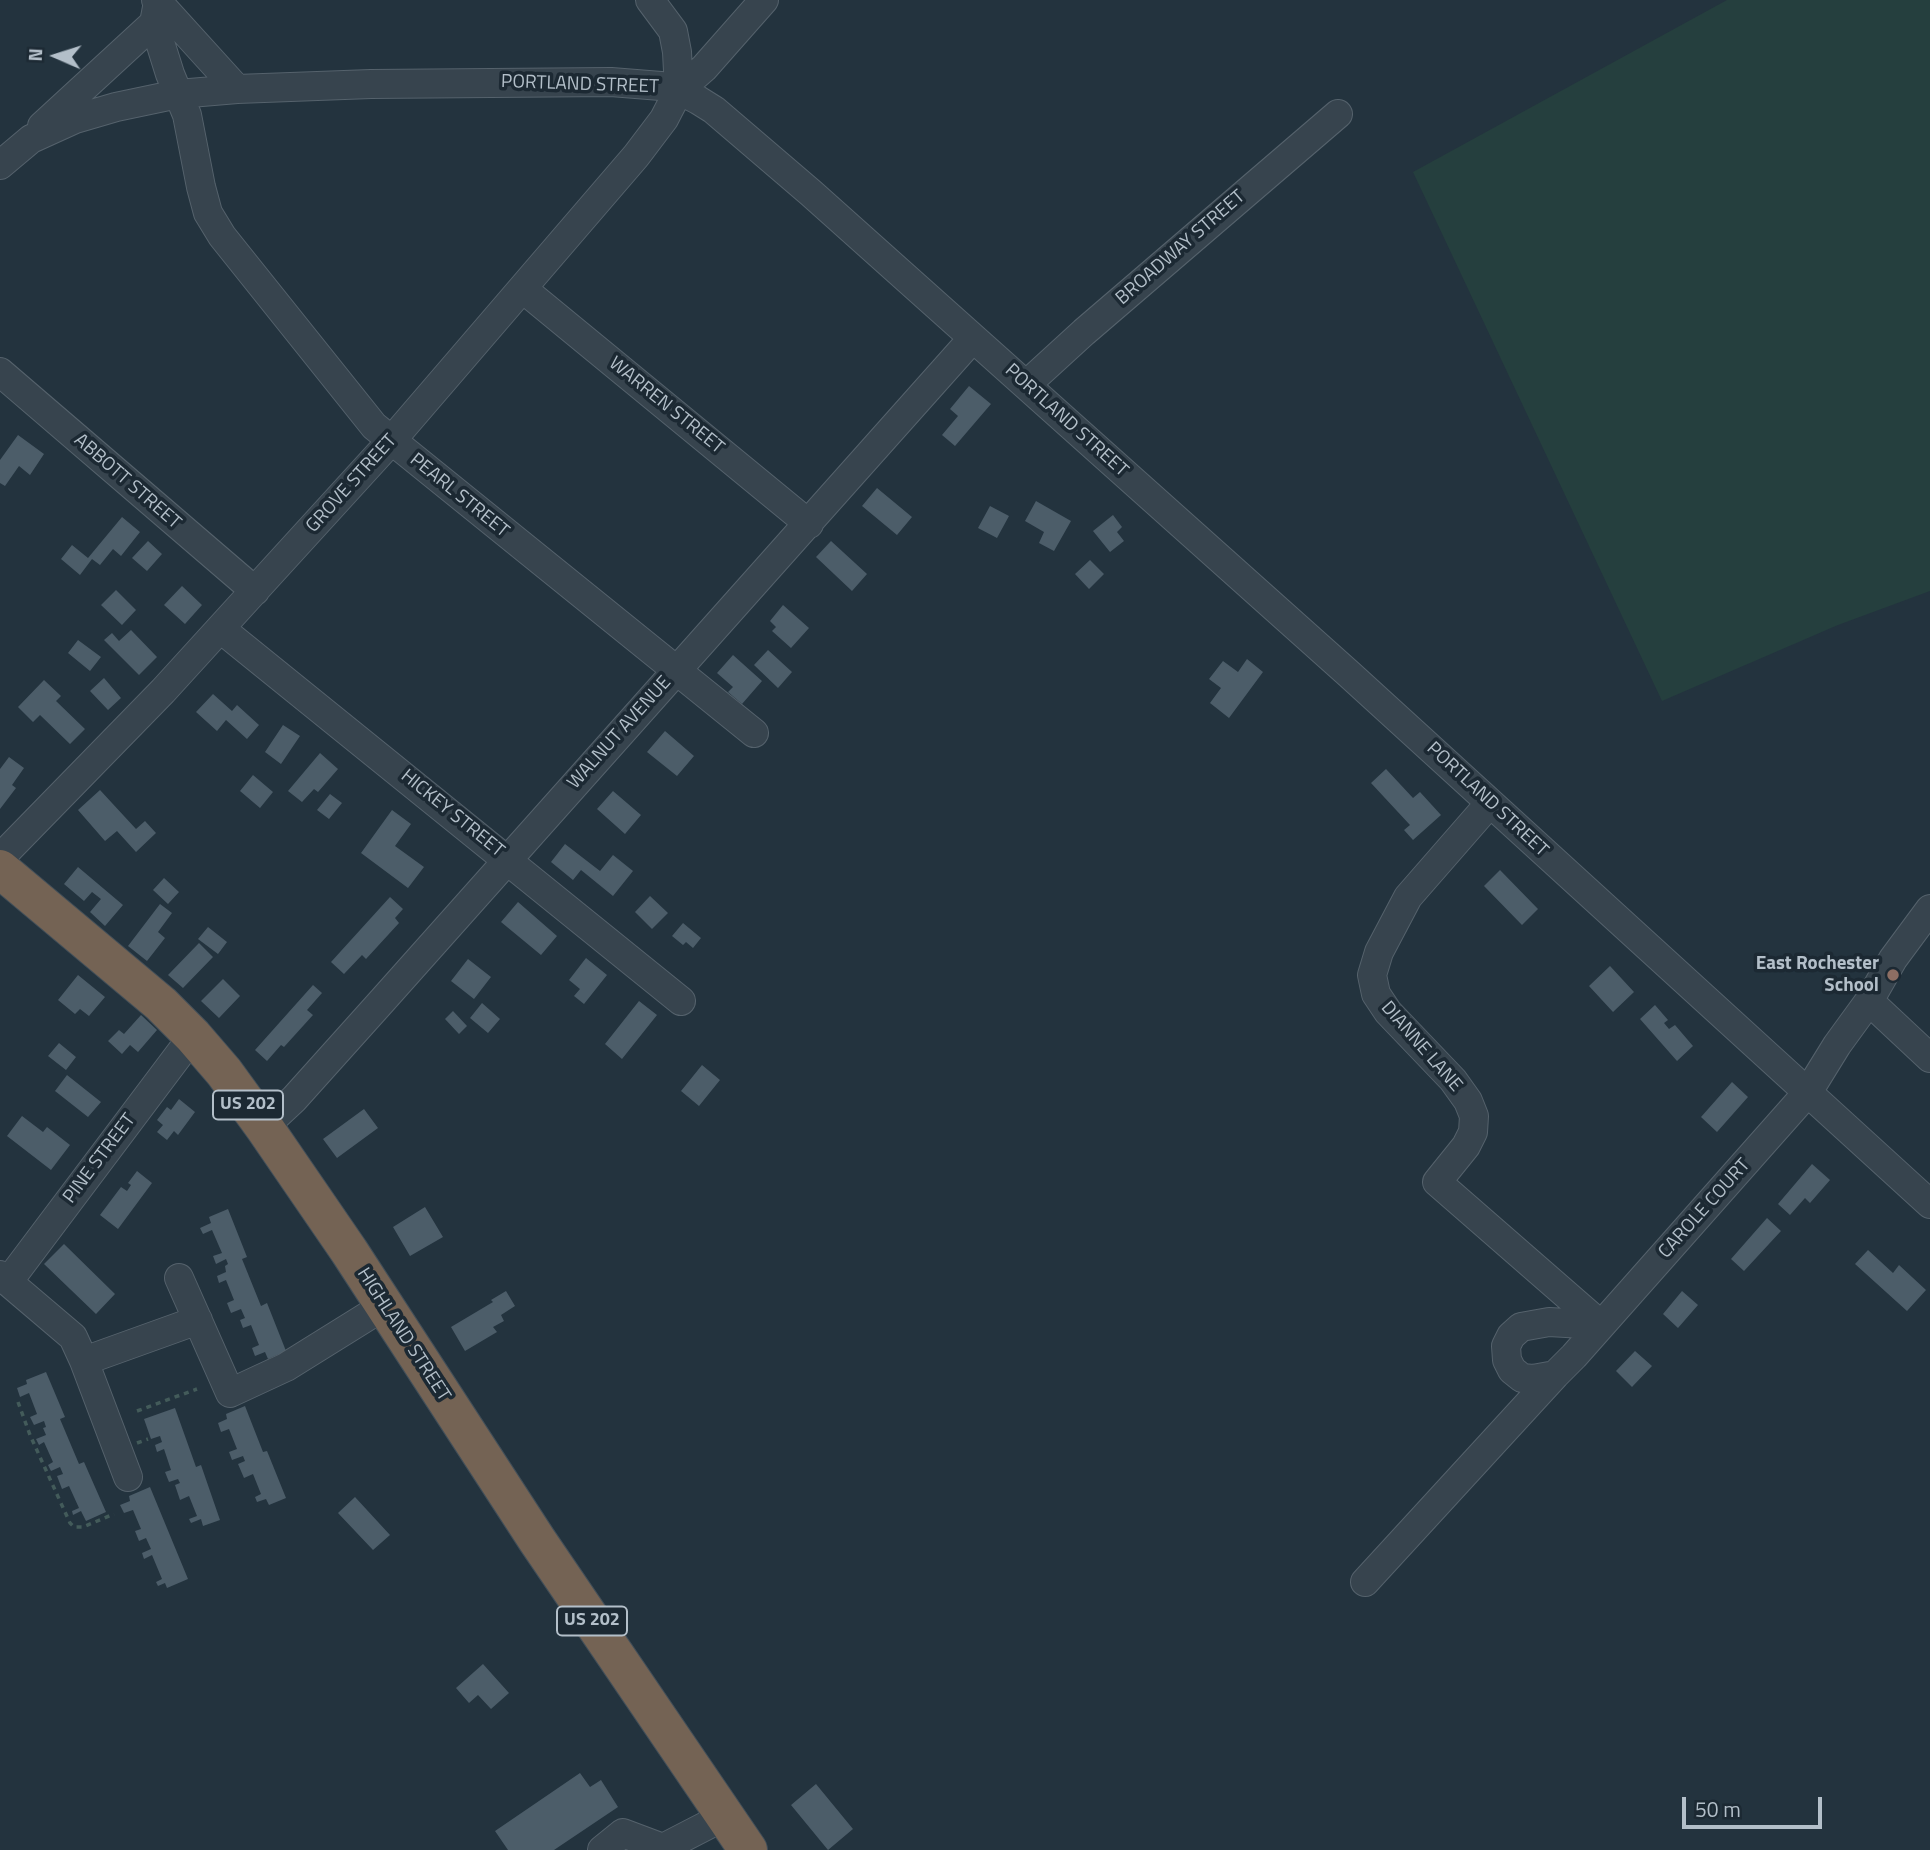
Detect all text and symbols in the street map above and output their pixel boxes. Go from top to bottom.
north arrow [21,21,91,91]
text: N [20,48,49,62]
street label: PORTLAND STREET [501,71,659,99]
street label: BROADWAY STREET [1112,186,1250,310]
street label: WARREN STREET [604,353,728,459]
street label: PORTLAND STREET [1000,360,1132,482]
street label: ABBOTT STREET [69,429,185,535]
street label: GROVE STREET [302,430,402,538]
street label: PEARL STREET [405,449,513,543]
street label: WALNUT AVENUE [563,672,677,794]
street label: PORTLAND STREET [1421,738,1553,862]
street label: HICKEY STREET [396,765,508,863]
place label: East Rochester School [1756,953,1879,997]
marker: East Rochester School [1885,967,1901,983]
street label: DIANNE LANE [1376,997,1466,1097]
road number: US 202 [213,1090,283,1120]
street label: PINE STREET [59,1110,141,1208]
street label: CAROLE COURT [1654,1155,1756,1263]
street label: HIGHLAND STREET [351,1264,455,1406]
road number: US 202 [557,1606,627,1636]
scale bar [1685,1784,1825,1828]
text: 50 m [1695,1793,1741,1825]

